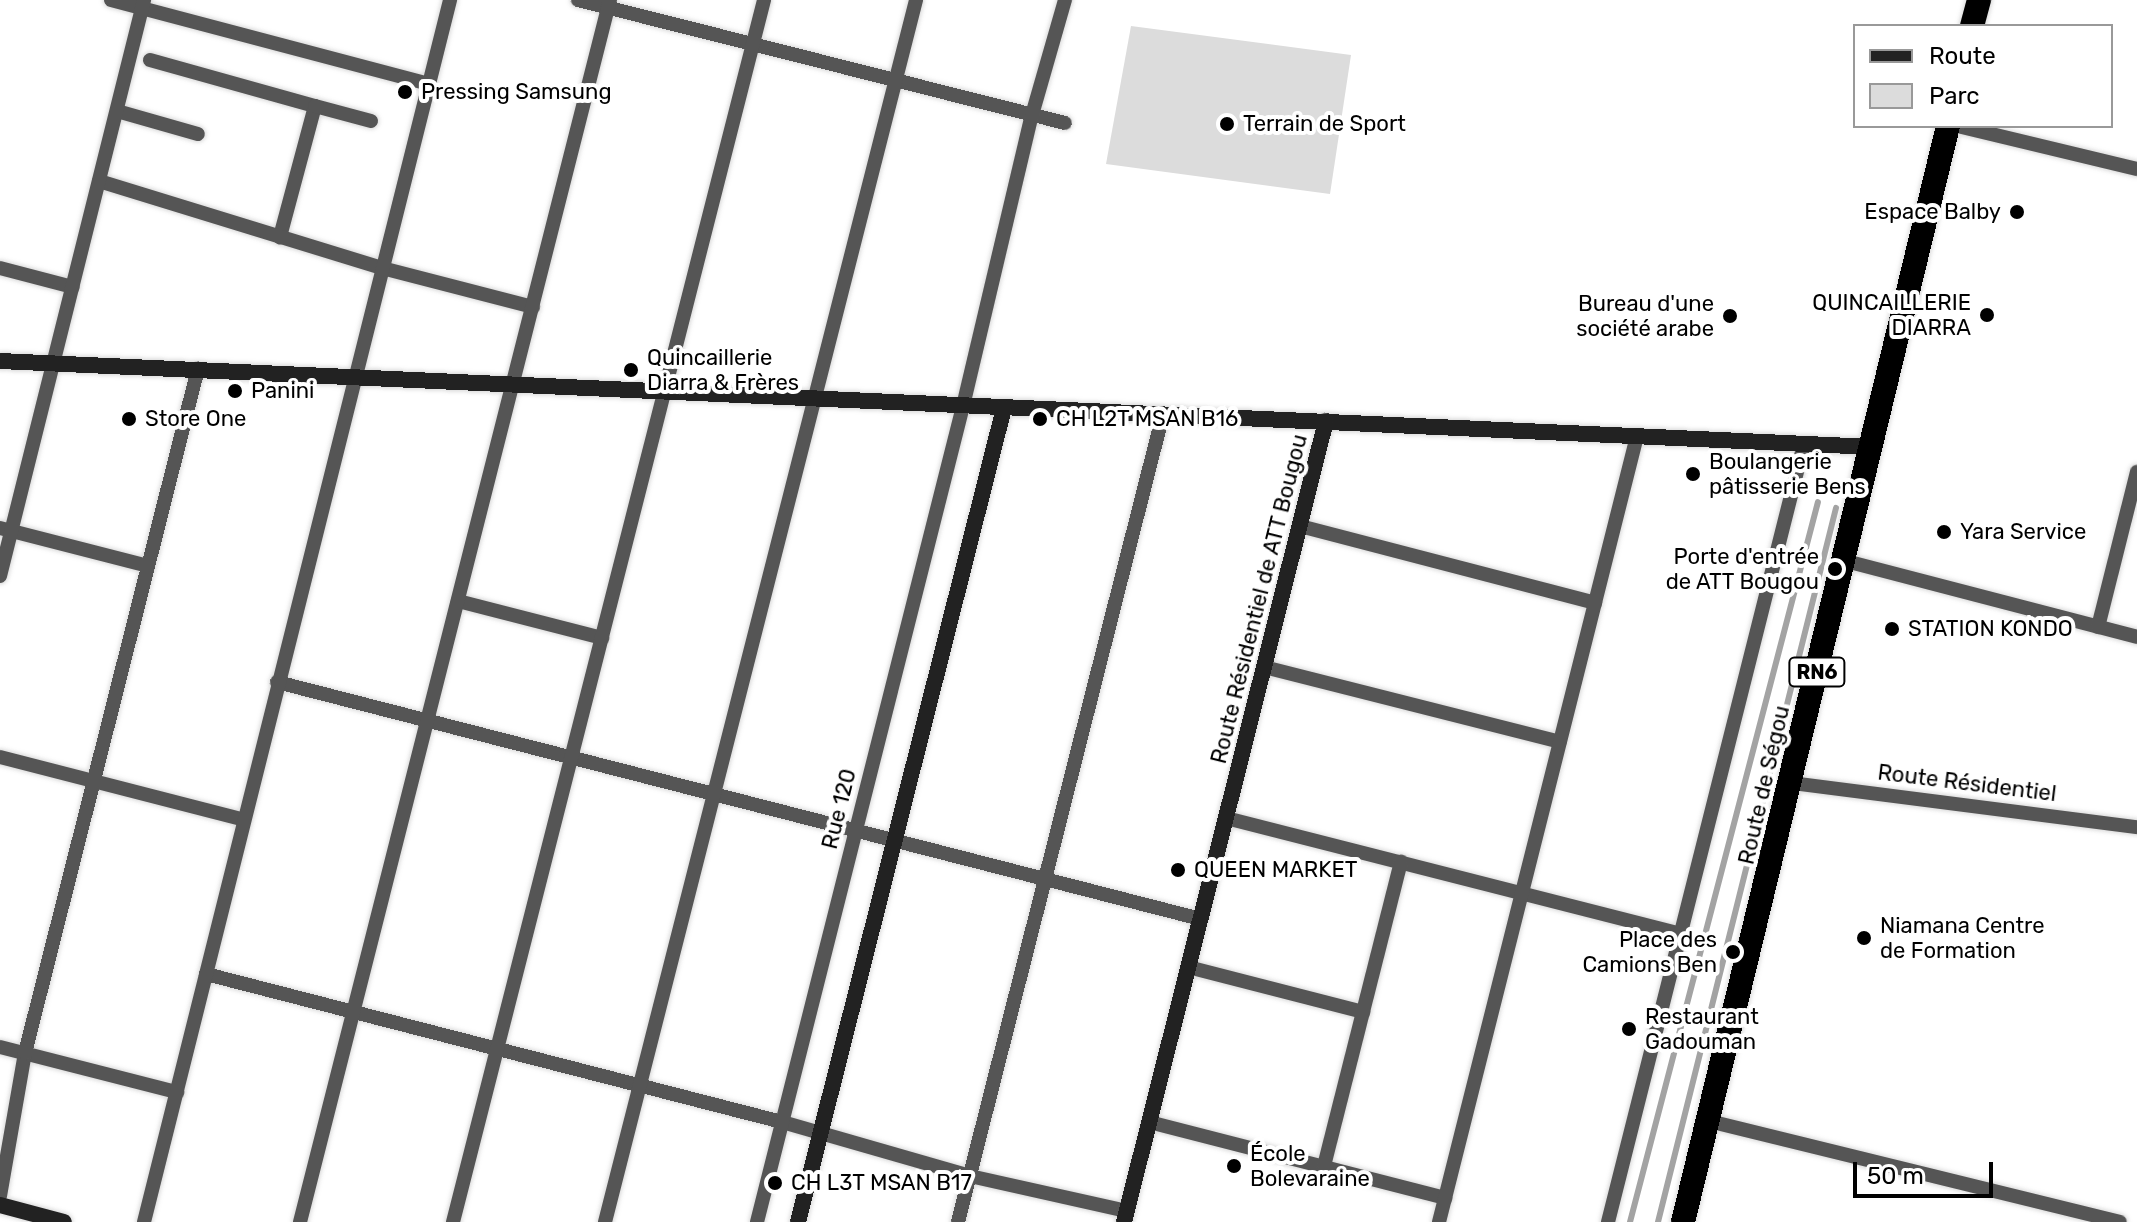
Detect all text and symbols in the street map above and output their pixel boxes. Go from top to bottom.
legend [1853,24,2113,128]
text: Route [1929,42,1996,70]
place label: Pressing Samsung [421,79,612,105]
text: Parc [1929,82,1980,110]
marker: Pressing Samsung [396,83,414,101]
place label: Terrain de Sport [1243,111,1406,137]
marker: Terrain de Sport [1218,115,1236,133]
place label: Espace Balby [1864,199,2001,225]
marker: Espace Balby [2008,203,2026,221]
place label: QUINCAILLERIE DIARRA [1812,289,1971,340]
place label: Bureau d'une société arabe [1576,290,1714,342]
marker: QUINCAILLERIE DIARRA [1978,306,1996,324]
marker: Bureau d'une société arabe [1721,307,1739,325]
place label: Quincaillerie Diarra & Frères [647,344,799,396]
marker: Quincaillerie Diarra & Frères [622,361,640,379]
place label: Panini [251,378,314,404]
marker: Panini [226,382,244,400]
place label: Store One [145,406,246,432]
place label: CH L2T MSAN B16 [1056,406,1239,432]
marker: Store One [120,410,138,428]
marker: CH L2T MSAN B16 [1031,410,1049,428]
street label: Route Résidentiel de ATT Bougou [1205,431,1313,767]
place label: Boulangerie pâtisserie Bens [1709,448,1866,500]
marker: Boulangerie pâtisserie Bens [1684,465,1702,483]
place label: Yara Service [1960,519,2086,545]
marker: Yara Service [1935,523,1953,541]
place label: Porte d'entrée de ATT Bougou [1665,543,1819,594]
marker: Porte d'entrée de ATT Bougou [1826,560,1844,578]
place label: STATION KONDO [1908,616,2073,642]
marker: STATION KONDO [1883,620,1901,638]
road number: RN6 [1787,656,1847,688]
street label: Route de Ségou [1733,703,1795,867]
street label: Route Résidentiel [1876,759,2058,807]
street label: Rue 120 [816,766,862,852]
place label: QUEEN MARKET [1194,857,1358,883]
marker: QUEEN MARKET [1169,861,1187,879]
place label: Niamana Centre de Formation [1880,912,2045,964]
place label: Place des Camions Ben [1582,926,1717,978]
marker: Niamana Centre de Formation [1855,929,1873,947]
marker: Place des Camions Ben [1724,943,1742,961]
place label: Restaurant Gadouman [1645,1003,1759,1054]
marker: Restaurant Gadouman [1620,1020,1638,1038]
place label: École Bolevaraine [1250,1140,1370,1192]
scale bar [1857,1146,1997,1196]
marker: École Bolevaraine [1225,1157,1243,1175]
text: 50 m [1867,1162,1924,1190]
place label: CH L3T MSAN B17 [791,1170,972,1196]
marker: CH L3T MSAN B17 [766,1174,784,1192]

